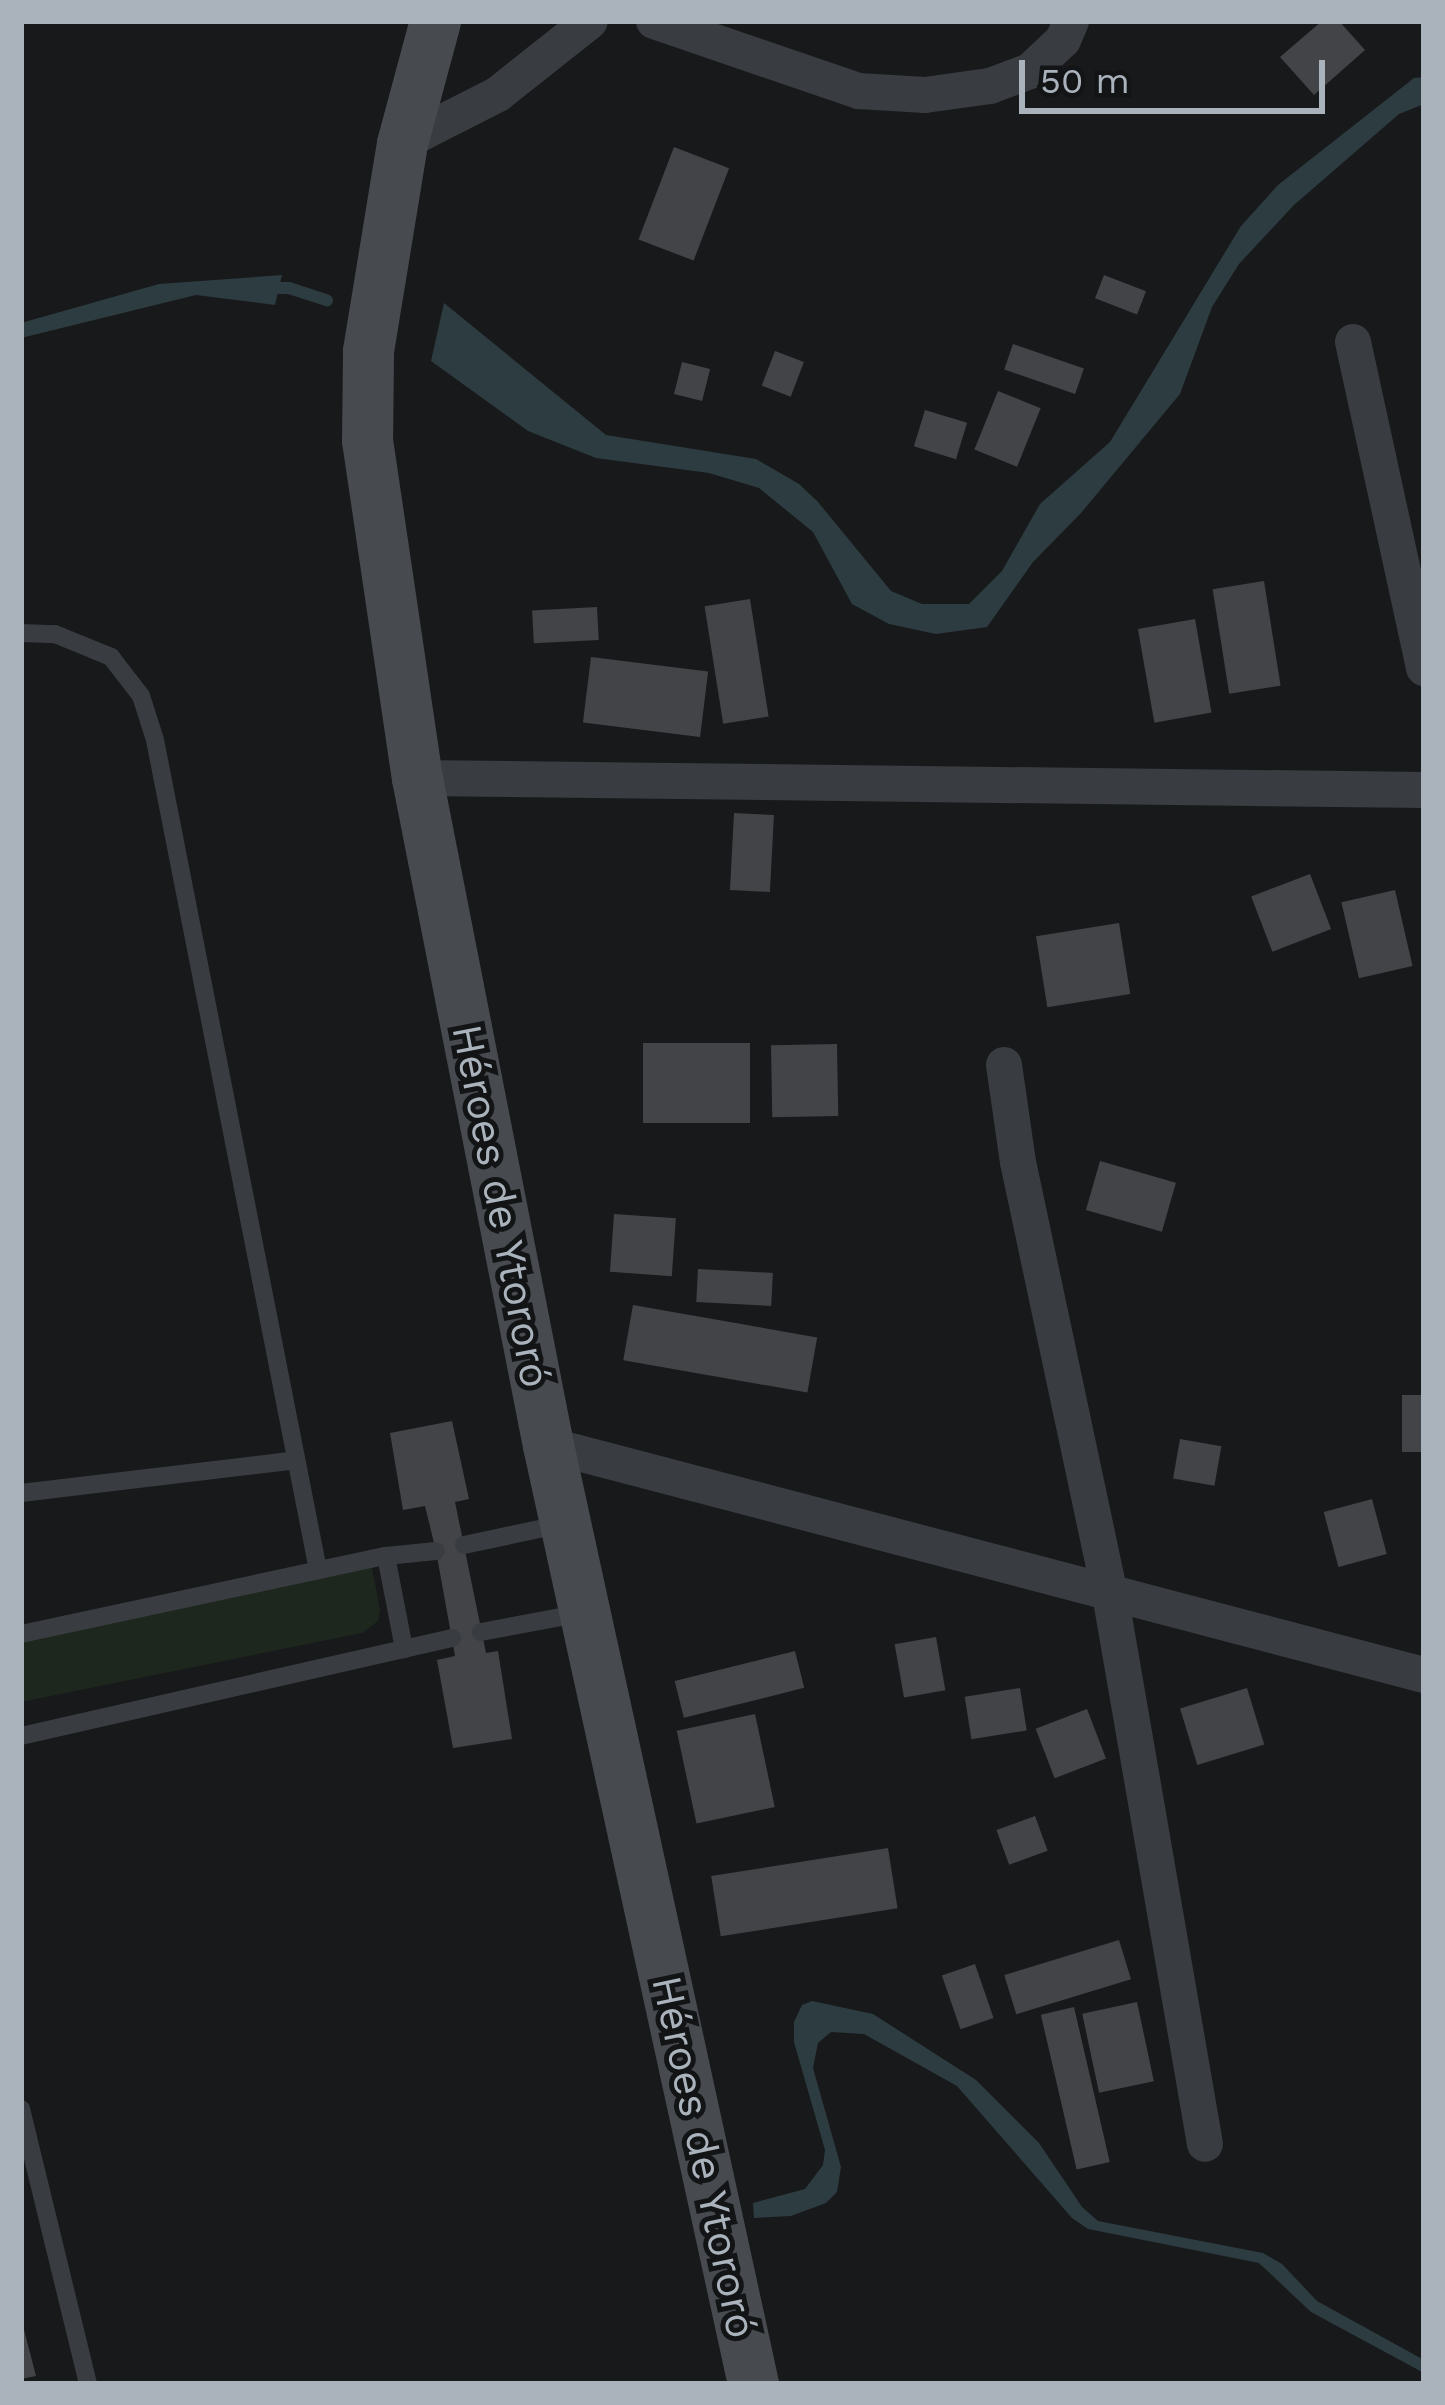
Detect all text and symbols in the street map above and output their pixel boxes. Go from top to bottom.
scale bar [1025,36,1331,110]
text: 50 m [1040,60,1130,102]
street label: Héroes de Ytororó [441,1019,561,1393]
street label: Héroes de Ytororó [641,1970,767,2344]

